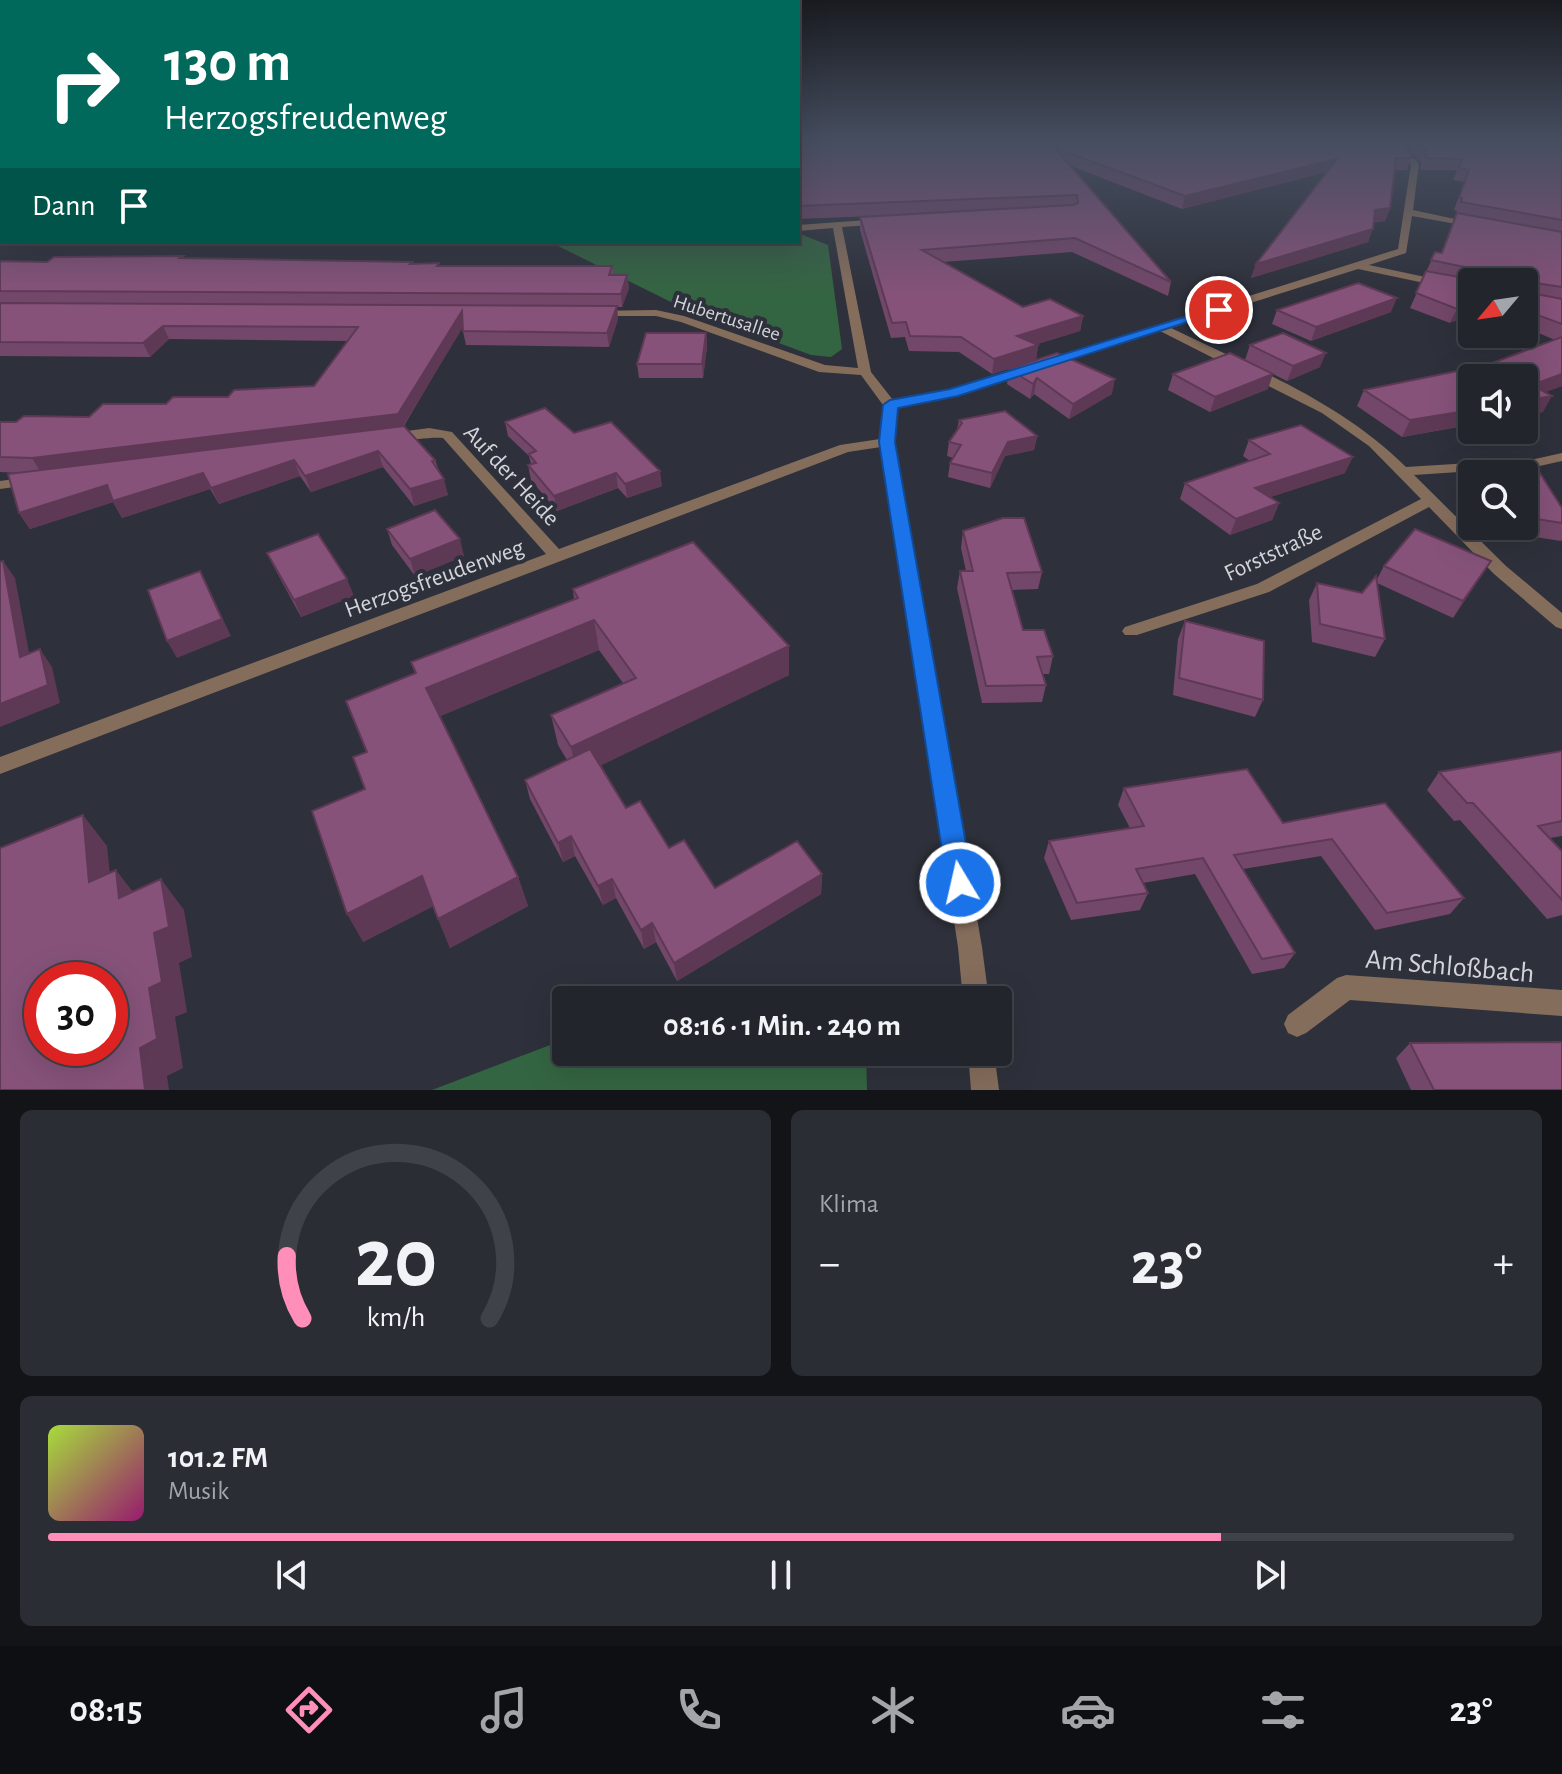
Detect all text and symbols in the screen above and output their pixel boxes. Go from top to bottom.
icon: right [32,32,136,136]
text: 130 m [164,35,291,91]
text: Herzogsfreudenweg [164,100,447,136]
icon: arrive [112,184,156,228]
text: Dann [32,191,96,221]
north arrow [1458,268,1538,348]
map controls [1458,268,1538,540]
pin [1185,276,1253,344]
icon: arrive [1197,288,1241,332]
street label: Hubertusallee [671,291,783,345]
button: sound [1458,364,1538,444]
street label: Auf der Heide [459,421,564,531]
button: search [1458,460,1538,540]
street label: Forststraße [1221,520,1326,586]
street label: Herzogsfreudenweg [342,535,527,622]
position arrow [918,841,1002,925]
street label: Am Schloßbach [1364,946,1535,988]
speed limit sign: 30 [24,962,128,1066]
text: 08:16 · 1 Min. · 240 m [663,1011,901,1041]
text: Klima [819,1191,879,1217]
text: 20 [354,1218,437,1302]
text: 23° [1131,1235,1202,1295]
text: − [819,1242,840,1286]
text: + [1493,1242,1514,1286]
text: km/h [366,1303,425,1332]
text: 101.2 FM [168,1443,268,1473]
text: Musik [168,1478,229,1504]
icon: previous [270,1553,314,1597]
icon: pause [759,1553,803,1597]
icon: next [1248,1553,1292,1597]
icon: directions [281,1682,337,1738]
icon: music [476,1682,532,1738]
icon: phone [671,1682,727,1738]
icon: climate [865,1682,921,1738]
icon: car [1060,1682,1116,1738]
icon: filters [1255,1682,1311,1738]
text: 08:15 [69,1692,143,1728]
text: 23° [1450,1692,1493,1728]

